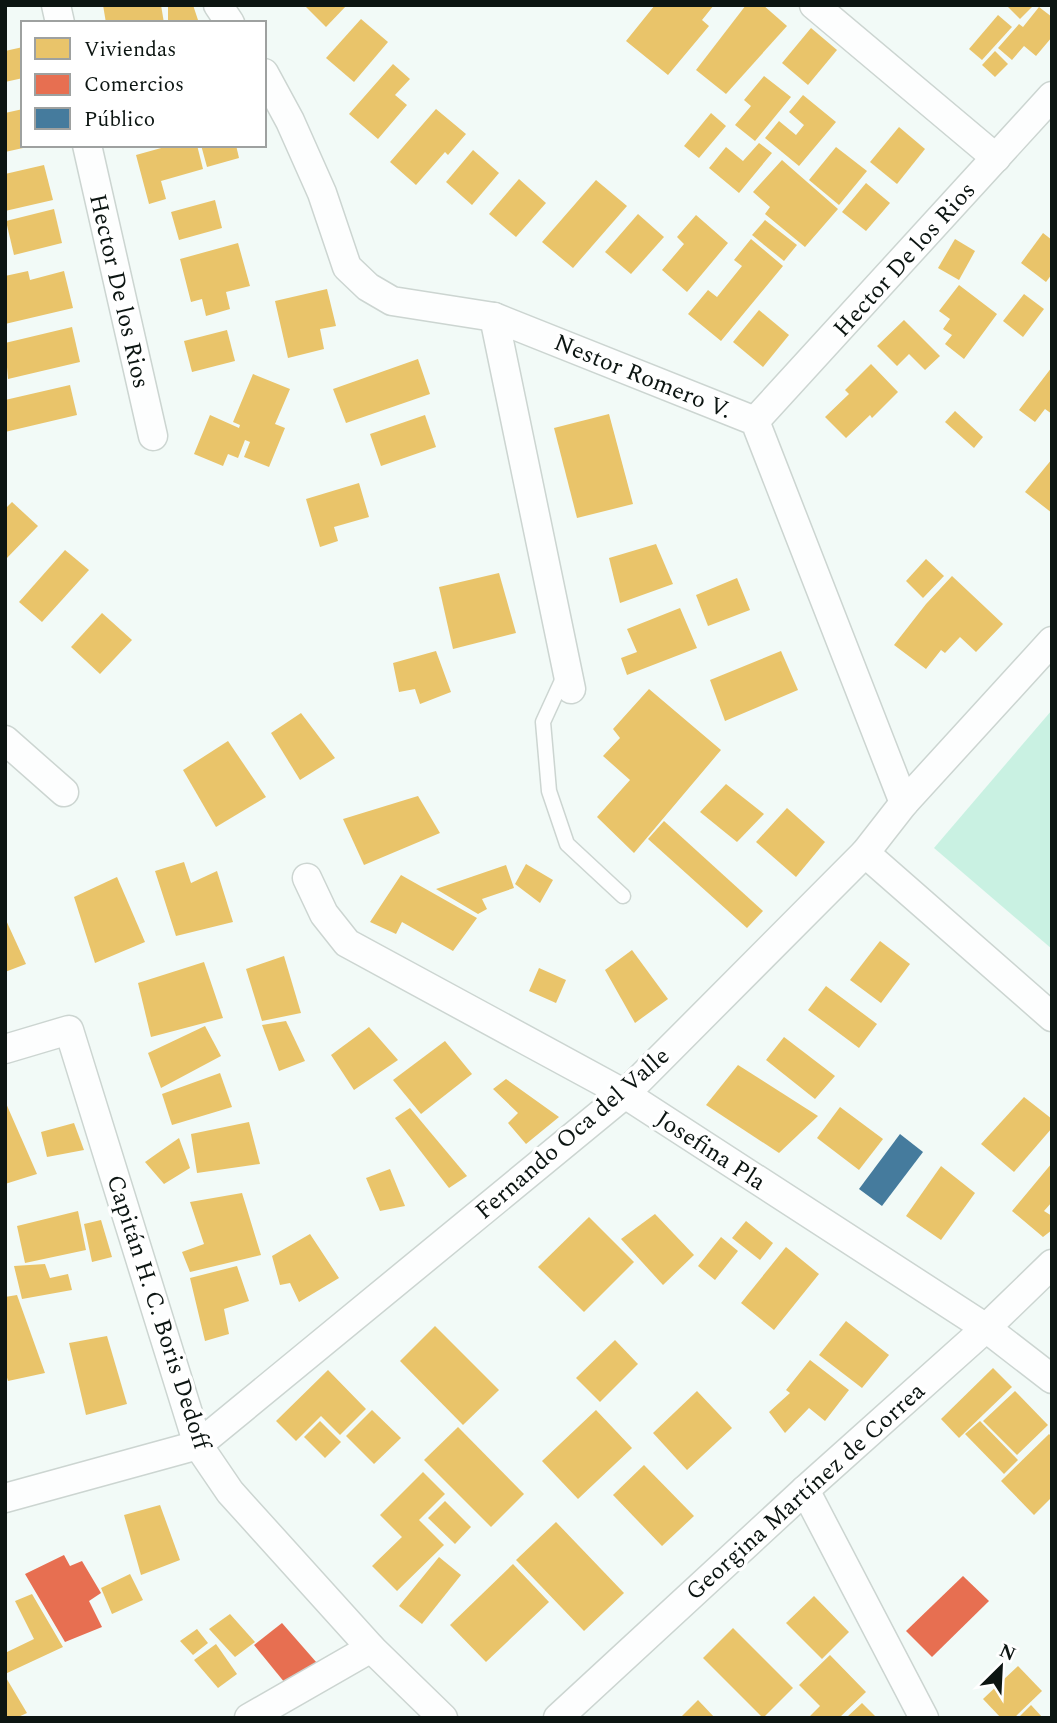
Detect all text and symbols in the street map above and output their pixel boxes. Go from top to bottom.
legend [21,21,266,147]
text: Viviendas [84,34,176,66]
text: Comercios [84,69,184,101]
text: Público [84,104,155,136]
street label: Hector De los Rios [825,174,985,346]
street label: Hector De los Rios [79,190,159,392]
street label: Nestor Romero V. [548,325,737,429]
street label: Fernando Oca del Valle [467,1039,678,1229]
street label: Josefina Pla [648,1102,773,1200]
street label: Capitán H. C. Boris Dedoff [97,1170,220,1456]
street label: Georgina Martínez de Correa [678,1374,934,1610]
north arrow [966,1632,1036,1702]
text: N [994,1636,1020,1669]

